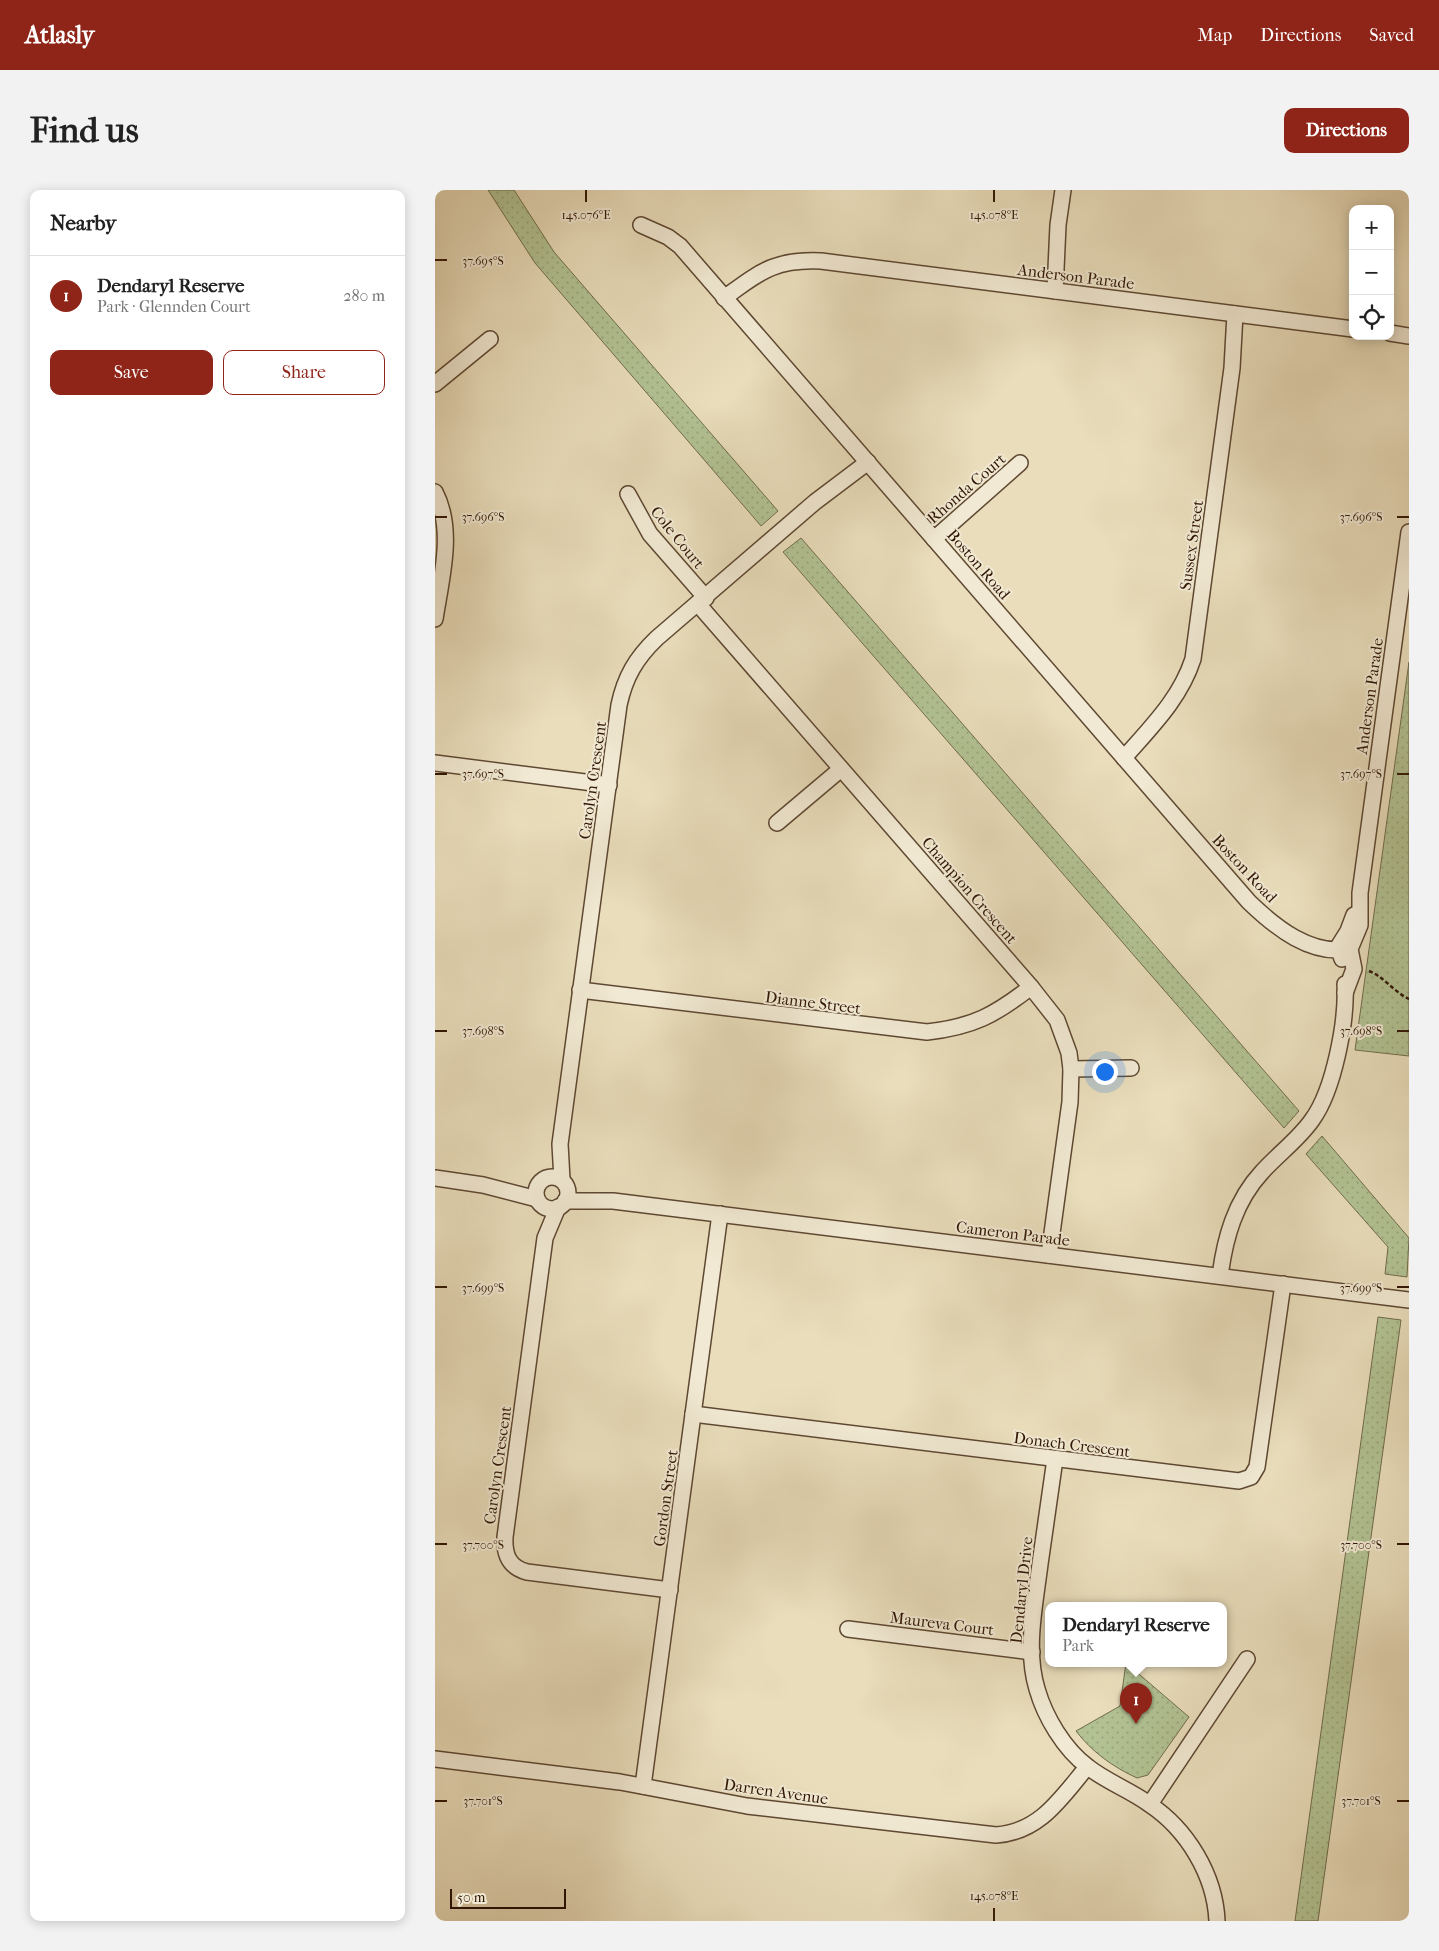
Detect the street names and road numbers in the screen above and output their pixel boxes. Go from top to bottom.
street label: Anderson Parade [1016,260,1135,293]
street label: Rhonda Court [923,449,1010,528]
street label: Sussex Street [1176,498,1207,591]
street label: Cole Court [647,502,709,573]
street label: Boston Road [943,525,1014,603]
street label: Anderson Parade [1352,637,1387,757]
street label: Carolyn Crescent [575,719,610,840]
street label: Boston Road [1208,830,1281,907]
street label: Champion Crescent [918,833,1021,948]
street label: Dianne Street [764,987,862,1018]
street label: Cameron Parade [955,1217,1071,1250]
street label: Carolyn Crescent [480,1404,515,1525]
street label: Donach Crescent [1013,1428,1132,1461]
street label: Gordon Street [649,1448,682,1548]
street label: Dendaryl Drive [1006,1535,1037,1645]
street label: Maureva Court [889,1608,995,1639]
street label: Darren Avenue [722,1775,830,1808]

